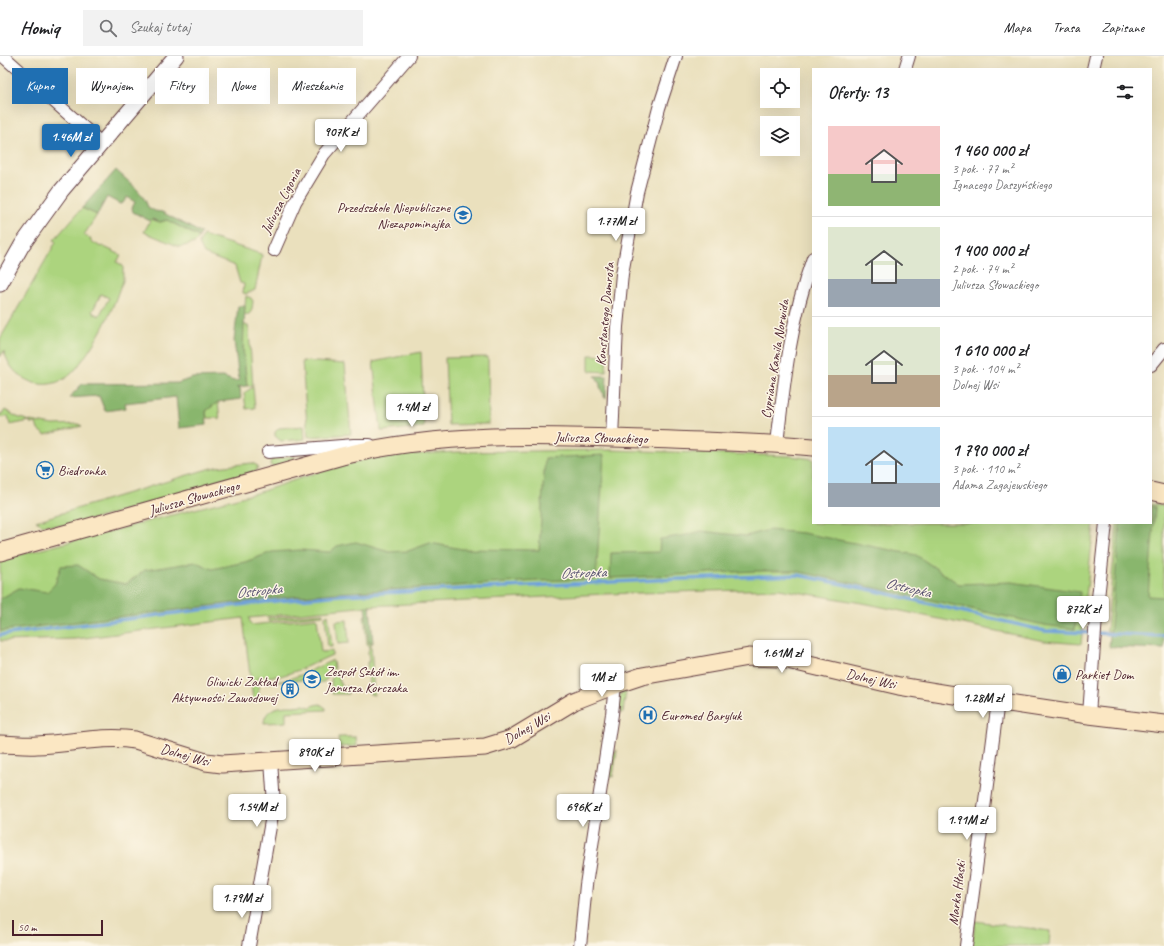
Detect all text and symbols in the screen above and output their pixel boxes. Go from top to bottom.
search box [83,10,363,46]
text: Homiq [20,16,59,40]
icon: search [97,17,119,39]
text: Szukaj tutaj [129,18,191,37]
text: Mapa [1004,19,1031,36]
text: Trasa [1053,19,1080,36]
text: Zapisane [1102,19,1144,36]
chip: Kupno [12,68,68,104]
chip: Wynajem [76,68,147,104]
chip: Filtry [155,68,209,104]
chip: Nowe [217,68,270,104]
chip: Mieszkanie [278,68,356,104]
map controls [760,68,800,156]
button: locate [760,68,800,108]
icon: filters [1114,81,1136,103]
text: Oferty: 13 [828,82,888,103]
button: layers [760,116,800,156]
pin: 907K zł [304,119,378,153]
pin: 1.46M zł [30,124,112,158]
text: 907K zł [324,124,358,140]
text: 1.46M zł [51,129,91,145]
text: 1 460 000 zł [952,140,1027,161]
icon: home [860,142,908,190]
text: 3 pok. · 77 m² [952,161,1013,177]
street label: Juliusza Ligonia [257,164,305,237]
text: Ignacego Daszyńskiego [952,177,1052,193]
place label: Przedszkole Niepubliczne Niezapominajka [337,199,451,232]
school or university icon: Przedszkole Niepubliczne Niezapominajka [453,205,473,225]
pin: 1.77M zł [575,208,657,242]
text: 1.77M zł [596,213,636,229]
text: 1 400 000 zł [952,240,1027,261]
icon: home [860,243,908,291]
street label: Konstantego Damrota [592,261,618,366]
text: 2 pok. · 74 m² [952,261,1013,277]
text: Juliusza Słowackiego [952,277,1038,293]
street label: Cypriana Kamila Norwida [757,297,793,420]
text: 1 610 000 zł [952,340,1027,361]
icon: home [860,343,908,391]
text: 3 pok. · 104 m² [952,361,1019,377]
text: Dolnej Wsi [952,377,999,393]
pin: 1.4M zł [375,394,449,428]
text: 1.4M zł [395,399,429,415]
street label: Juliusza Słowackiego [553,429,650,447]
text: 1 790 000 zł [952,440,1027,461]
icon: home [860,443,908,491]
supermarket icon: Biedronka [35,460,55,480]
text: 3 pok. · 110 m² [952,461,1019,477]
place label: Biedronka [58,462,106,479]
street label: Juliusza Słowackiego [146,476,243,519]
text: Adama Zagajewskiego [952,477,1047,493]
water label: Ostropka [560,563,608,583]
water label: Ostropka [884,574,934,603]
water label: Ostropka [235,579,285,603]
pin: 872K zł [1046,596,1120,630]
text: 872K zł [1066,601,1100,617]
pin: 1.61M zł [741,640,823,674]
text: 1.61M zł [762,645,802,661]
place label: Zespół Szkół im. Janusza Korczaka [324,663,408,696]
pin: 1M zł [574,664,630,698]
shop icon: Parkiet Dom [1052,664,1072,684]
street label: Dolnej Wsi [845,665,900,693]
place label: Parkiet Dom [1075,666,1135,683]
school or university icon: Zespół Szkół im. Janusza Korczaka [302,669,322,689]
text: 1M zł [589,669,615,685]
place label: Gliwicki Zakład Aktywności Zawodowej [171,673,279,706]
building icon: Gliwicki Zakład Aktywności Zawodowej [280,679,300,699]
pin: 1.28M zł [942,685,1024,719]
text: 1.28M zł [963,690,1003,706]
hospital icon: Euromed Baryluk [638,705,658,725]
street label: Dolnej Wsi [501,707,555,748]
place label: Euromed Baryluk [661,707,743,724]
pin: 890K zł [278,739,352,773]
street label: Dolnej Wsi [159,740,214,771]
text: 890K zł [298,744,332,760]
pin: 1.54M zł [216,794,298,828]
pin: 696K zł [546,794,620,828]
text: 1.54M zł [237,799,277,815]
text: 696K zł [566,799,600,815]
pin: 1.91M zł [926,807,1008,841]
text: 1.91M zł [947,812,987,828]
street label: Marka Hłaski [945,857,970,926]
pin: 1.79M zł [201,885,283,919]
text: 1.79M zł [222,890,262,906]
scale bar [12,918,103,937]
text: 50 m [18,920,37,934]

